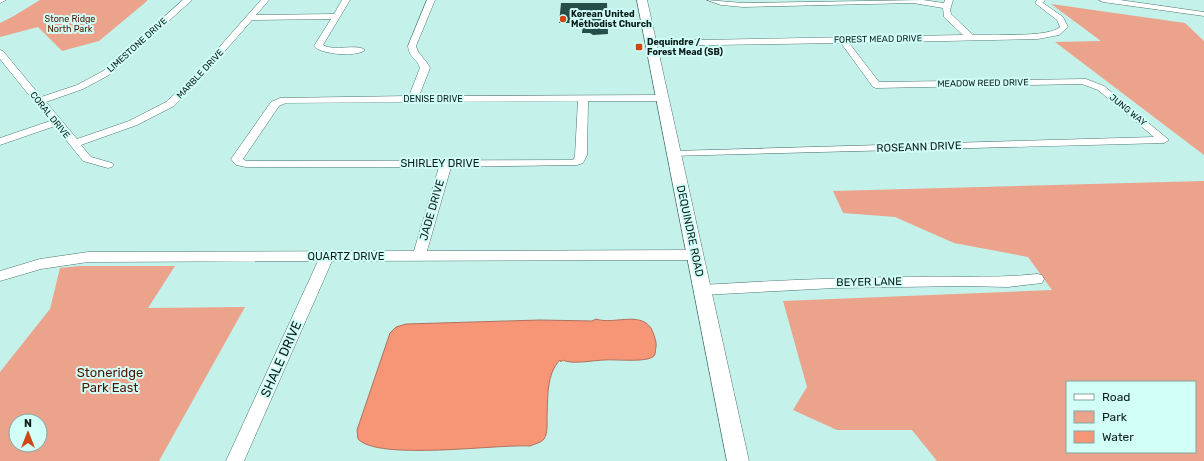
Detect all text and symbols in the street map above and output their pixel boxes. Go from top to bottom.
place label: Korean United Methodist Church [571,9,652,29]
park label: Stone Ridge North Park [45,14,95,34]
marker: Korean United Methodist Church [558,14,568,24]
street label: LIMESTONE DRIVE [105,16,169,74]
street label: FOREST MEAD DRIVE [834,33,922,45]
place label: Dequindre / Forest Mead (SB) [647,37,724,57]
marker: Dequindre / Forest Mead (SB) [634,42,644,52]
street label: MARBLE DRIVE [175,47,225,101]
street label: MEADOW REED DRIVE [937,77,1029,89]
street label: CORAL DRIVE [28,90,72,140]
street label: JUNG WAY [1108,92,1149,128]
street label: DENISE DRIVE [403,94,463,104]
street label: ROSEANN DRIVE [876,139,962,155]
street label: SHIRLEY DRIVE [401,157,480,170]
street label: JADE DRIVE [417,178,447,242]
street label: DEQUINDRE ROAD [674,184,706,278]
street label: QUARTZ DRIVE [308,250,385,263]
street label: BEYER LANE [836,275,902,289]
street label: SHALE DRIVE [257,318,305,399]
park label: Stoneridge Park East [77,365,143,395]
legend [1066,381,1196,453]
text: Road [1102,390,1130,404]
text: Park [1102,410,1128,424]
north arrow [8,413,48,453]
text: N [24,417,32,430]
text: Water [1102,430,1134,444]

